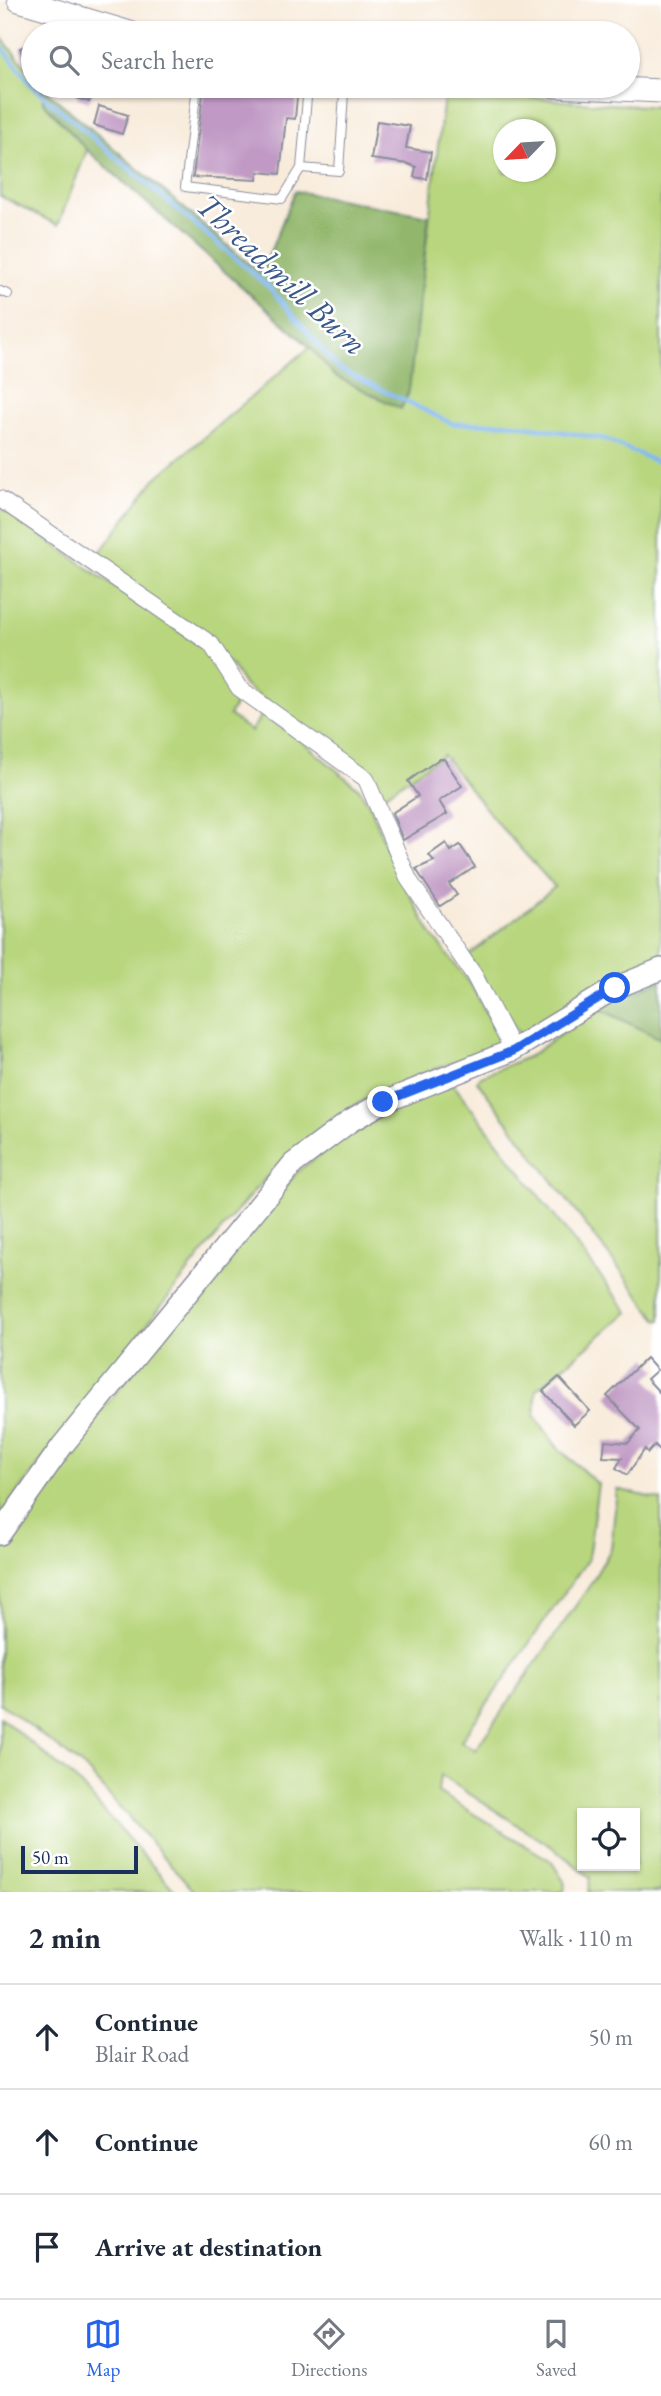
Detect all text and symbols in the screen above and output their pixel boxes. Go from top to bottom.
search box [21,21,640,98]
icon: search [45,41,83,79]
text: Search here [101,43,214,77]
north arrow [493,119,556,182]
water label: Threadmill Burn [187,184,377,364]
route start [599,972,630,1003]
route end [367,1086,398,1117]
map controls [577,1808,640,1871]
button: locate [577,1808,640,1871]
scale bar [21,1843,138,1875]
text: 50 m [32,1845,69,1870]
text: 2 min [28,1918,101,1957]
text: Walk · 110 m [519,1923,633,1953]
text: Continue [95,2005,198,2039]
icon: ahead [28,2018,66,2056]
text: 50 m [588,2022,633,2052]
text: Blair Road [95,2039,189,2069]
icon: ahead [28,2123,66,2161]
text: Continue [95,2125,198,2159]
text: 60 m [588,2127,633,2157]
icon: arrive [28,2228,66,2266]
text: Arrive at destination [95,2230,322,2264]
tab: Map [84,2315,122,2382]
tab: Directions [291,2315,367,2382]
tab: Saved [536,2315,577,2382]

